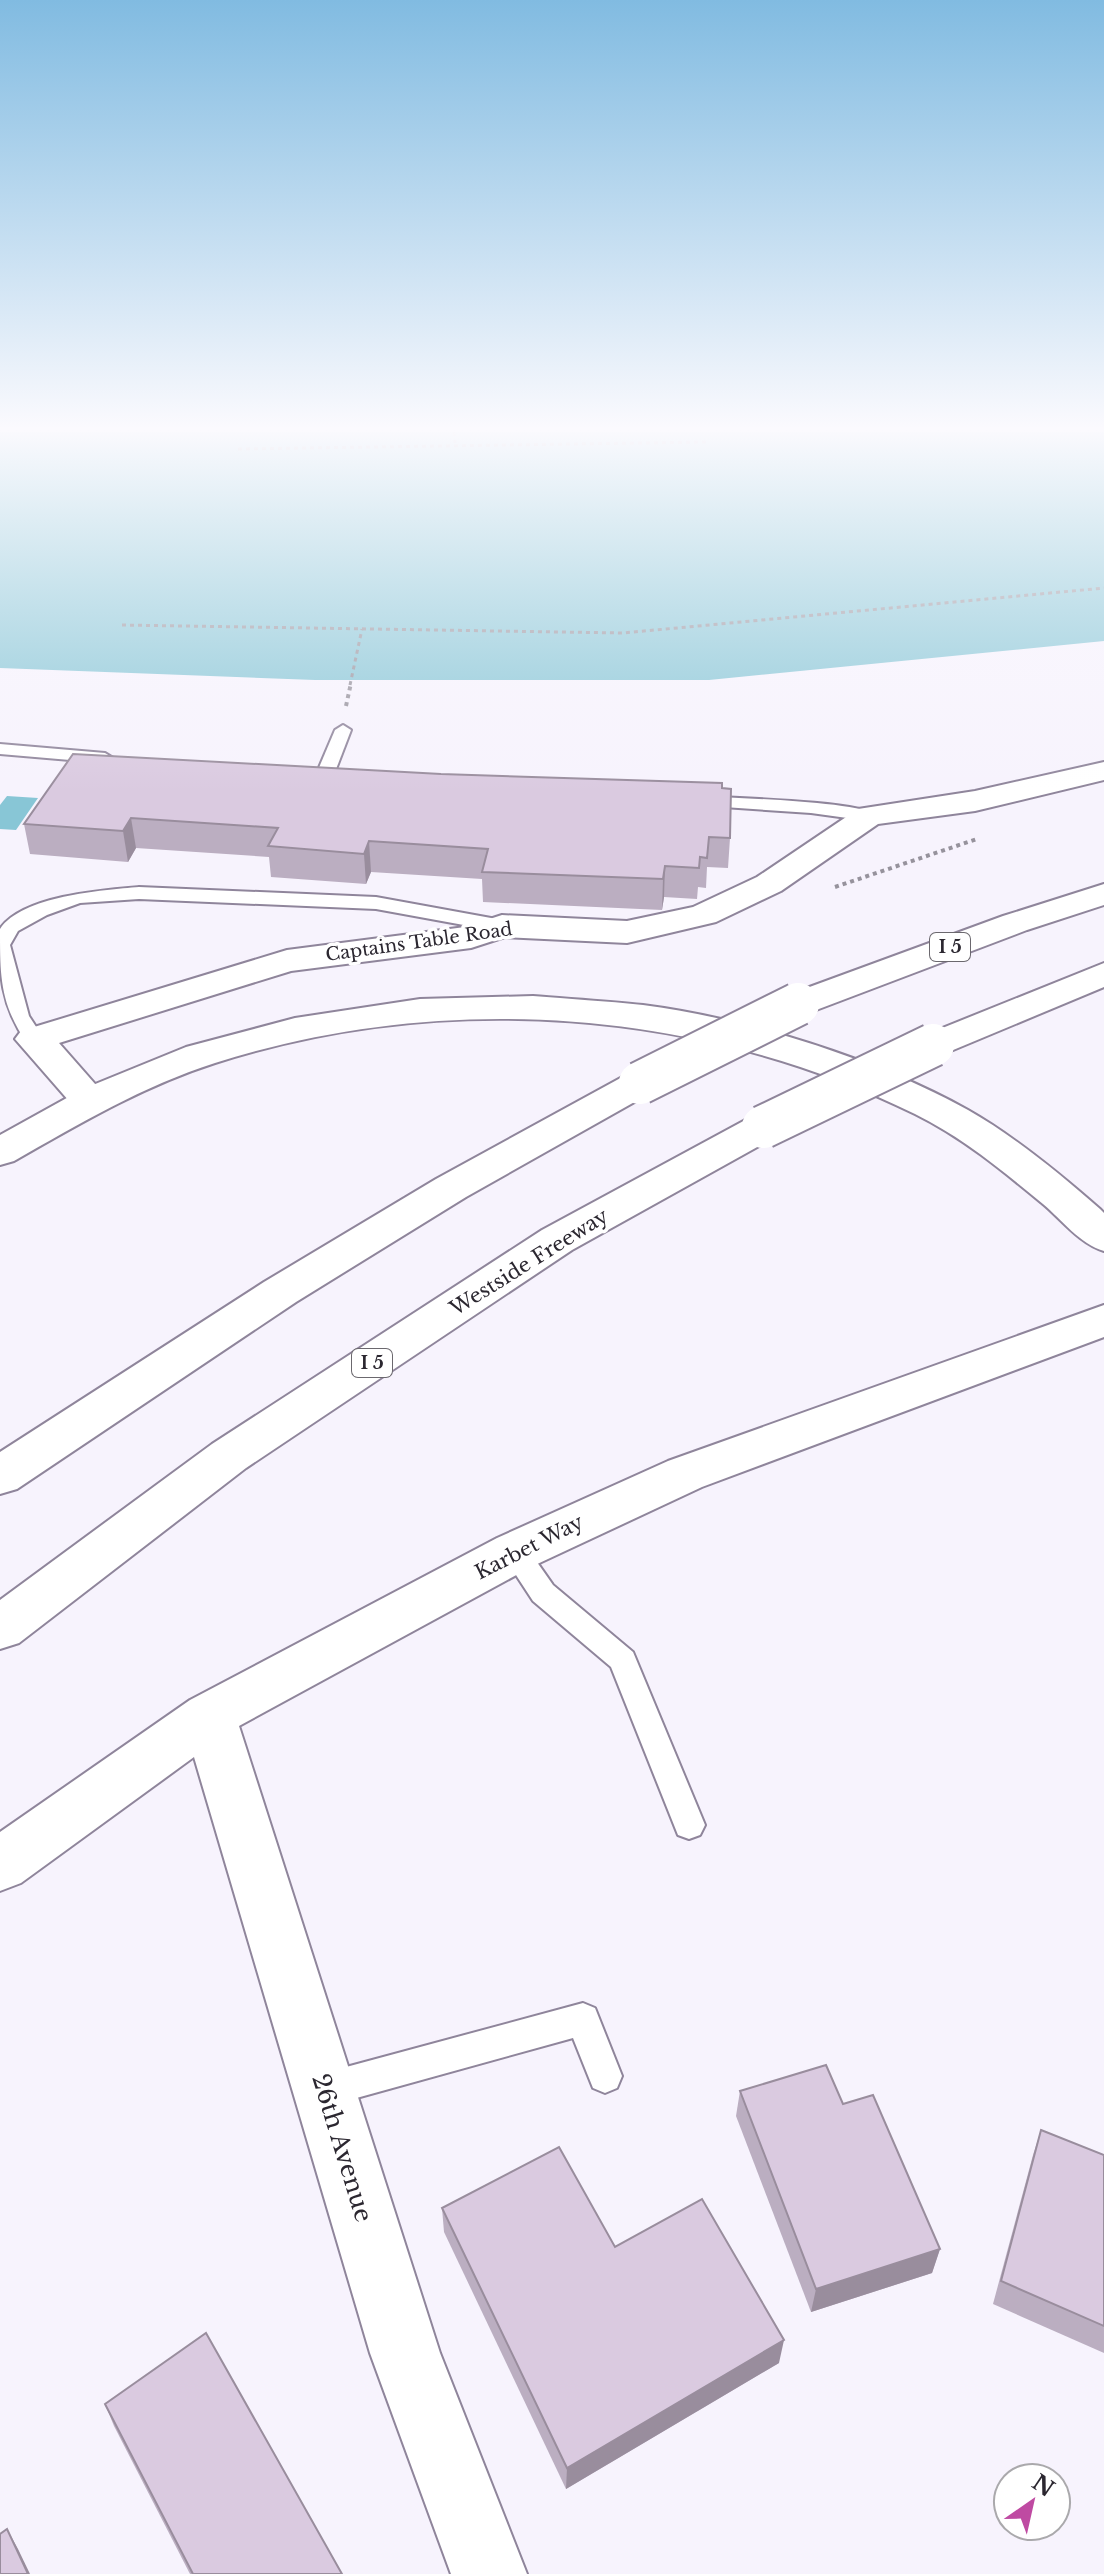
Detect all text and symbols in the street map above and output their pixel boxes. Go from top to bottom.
street label: Captains Table Road [324,918,514,966]
road number: I 5 [930,933,970,961]
street label: Westside Freeway [445,1203,613,1321]
road number: I 5 [352,1349,392,1377]
street label: Karbet Way [471,1509,587,1585]
street label: 26th Avenue [306,2070,379,2225]
north arrow [992,2462,1072,2542]
text: N [1027,2469,1059,2503]

